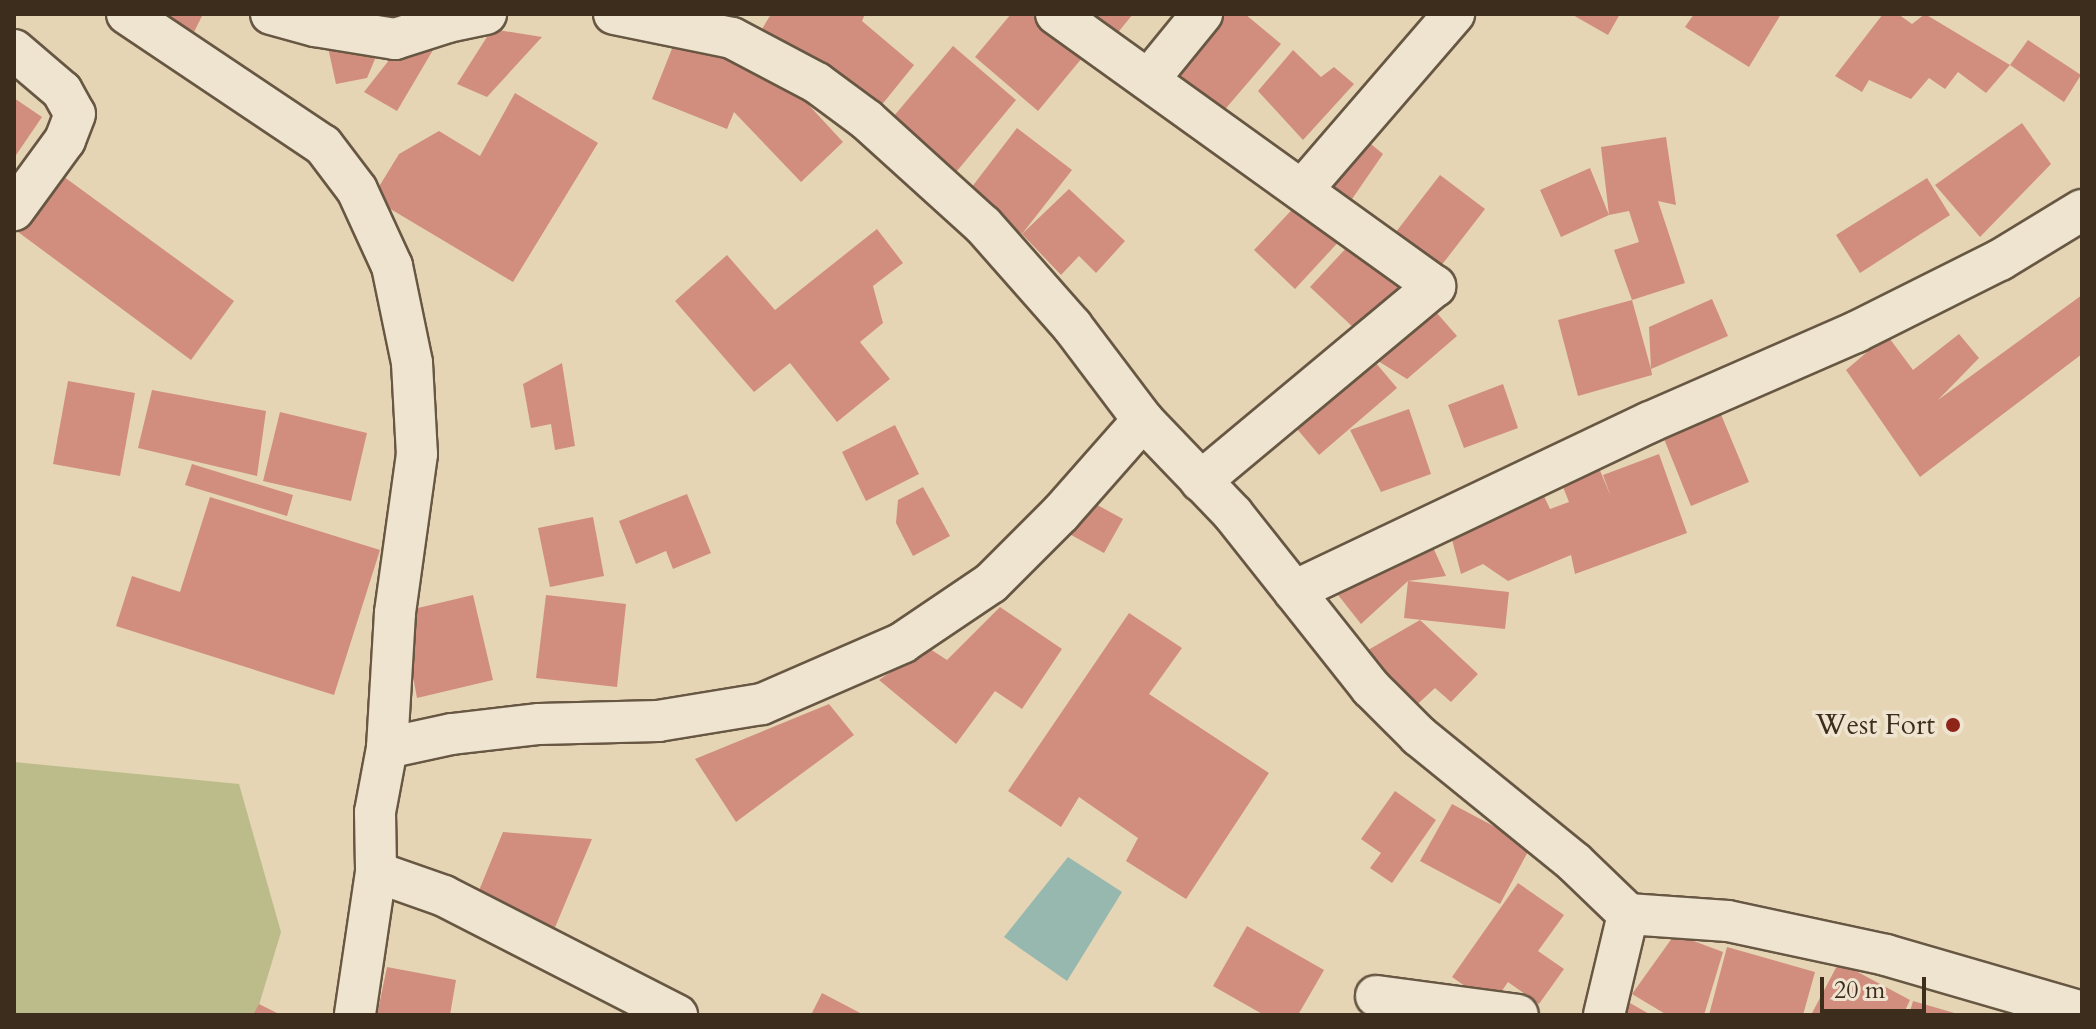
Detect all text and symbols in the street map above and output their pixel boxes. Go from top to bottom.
place label: West Fort [1815,708,1935,742]
marker: West Fort [1942,714,1964,736]
scale bar [1824,961,1930,1011]
text: 20 m [1834,974,1885,1007]

